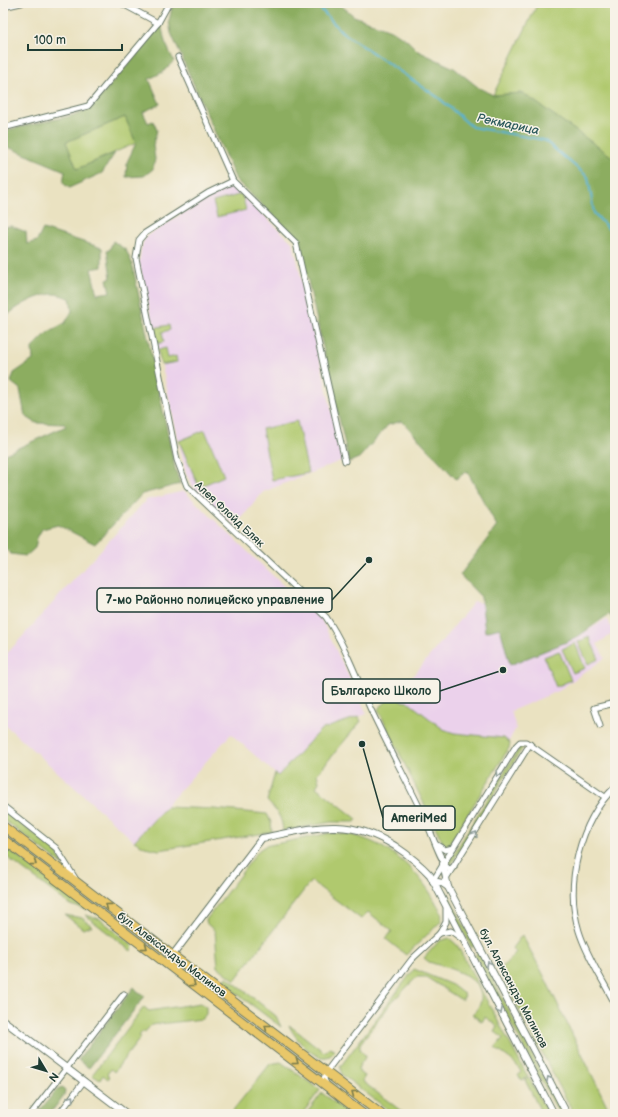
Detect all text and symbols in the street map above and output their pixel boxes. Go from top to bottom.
scale bar [28,26,122,52]
text: 100 m [34,33,66,48]
water label: Рекмарица [475,111,540,138]
street label: Алея Флойд Бляк [191,478,267,550]
callout: 7-мо Районно полицейско управление [97,588,332,612]
text: 7-мо Районно полицейско управление [106,593,325,608]
callout: Българско Школо [323,679,440,703]
text: Българско Школо [331,684,432,699]
one-way arrow [496,770,503,777]
callout: AmeriMed [383,806,455,830]
text: AmeriMed [390,811,447,826]
one-way arrow [470,831,477,838]
one-way arrow [30,858,37,866]
one-way arrow [106,904,113,911]
street label: бул. Александър Малинов [115,909,229,1000]
street label: бул. Александър Малинов [477,926,551,1050]
one-way arrow [140,943,147,950]
one-way arrow [486,961,493,969]
one-way arrow [189,980,196,987]
one-way arrow [495,1006,503,1014]
one-way arrow [264,1024,271,1031]
north arrow [26,1051,66,1091]
one-way arrow [291,1058,298,1065]
text: N [46,1070,61,1084]
one-way arrow [546,1076,554,1084]
one-way arrow [351,1091,358,1098]
one-way arrow [66,1095,73,1102]

